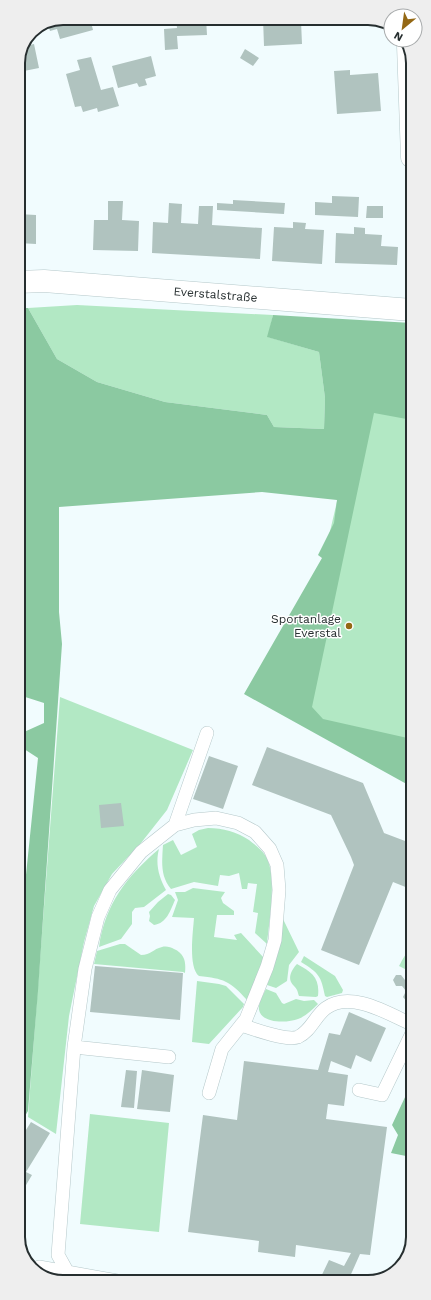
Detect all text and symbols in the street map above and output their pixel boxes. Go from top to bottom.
north arrow [383,8,423,48]
text: N [392,29,405,44]
street label: Everstalstraße [173,284,258,305]
place label: Sportanlage Everstal [271,612,341,640]
marker: Sportanlage Everstal [344,621,354,631]

